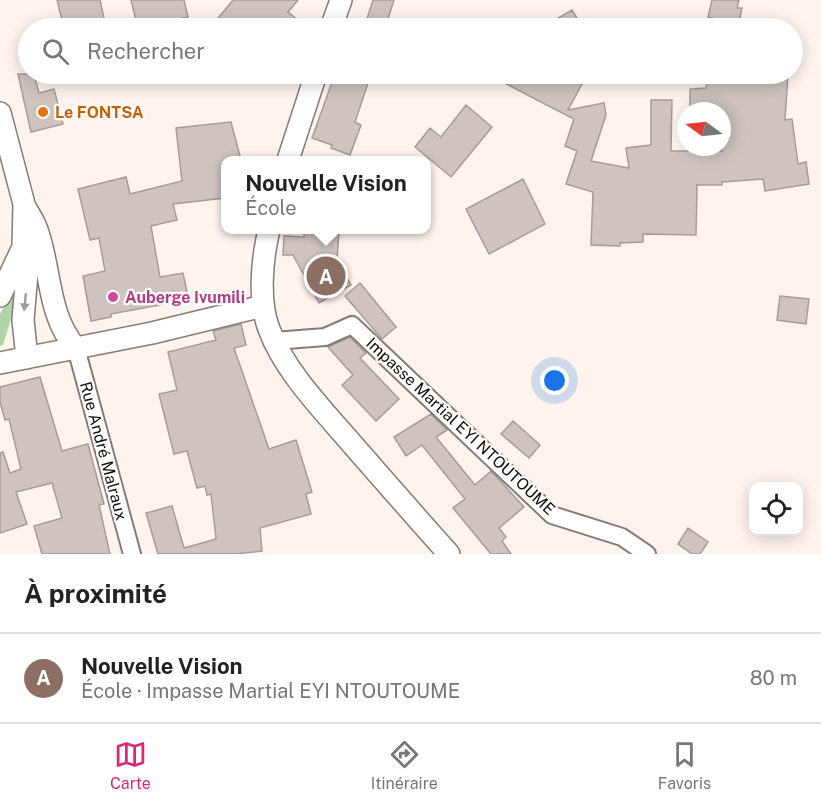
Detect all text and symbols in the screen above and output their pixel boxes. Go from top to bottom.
search box [18,18,803,84]
icon: search [39,35,72,68]
text: Rechercher [87,38,205,64]
north arrow [677,102,731,156]
place label: Le FONTSA [55,103,144,122]
marker: Le FONTSA [36,105,50,119]
popup [221,156,431,234]
text: Nouvelle Vision [245,170,407,196]
text: École [245,196,296,220]
pin: A [306,254,346,298]
place label: Auberge Ivumili [125,288,245,307]
marker: Auberge Ivumili [106,290,120,304]
one-way arrow [20,293,30,312]
street label: Impasse Martial EYI NTOUTOUME [362,334,559,519]
your location [540,366,569,395]
street label: Rue André Malraux [76,380,131,523]
map controls [749,482,803,536]
button: locate [749,482,803,536]
text: À proximité [24,578,167,609]
text: Nouvelle Vision [81,653,243,679]
text: A [36,666,51,690]
text: 80 m [750,666,797,690]
text: École · Impasse Martial EYI NTOUTOUME [81,679,460,703]
tab: Carte [110,738,151,793]
tab: Itinéraire [371,738,438,793]
tab: Favoris [658,738,711,793]

